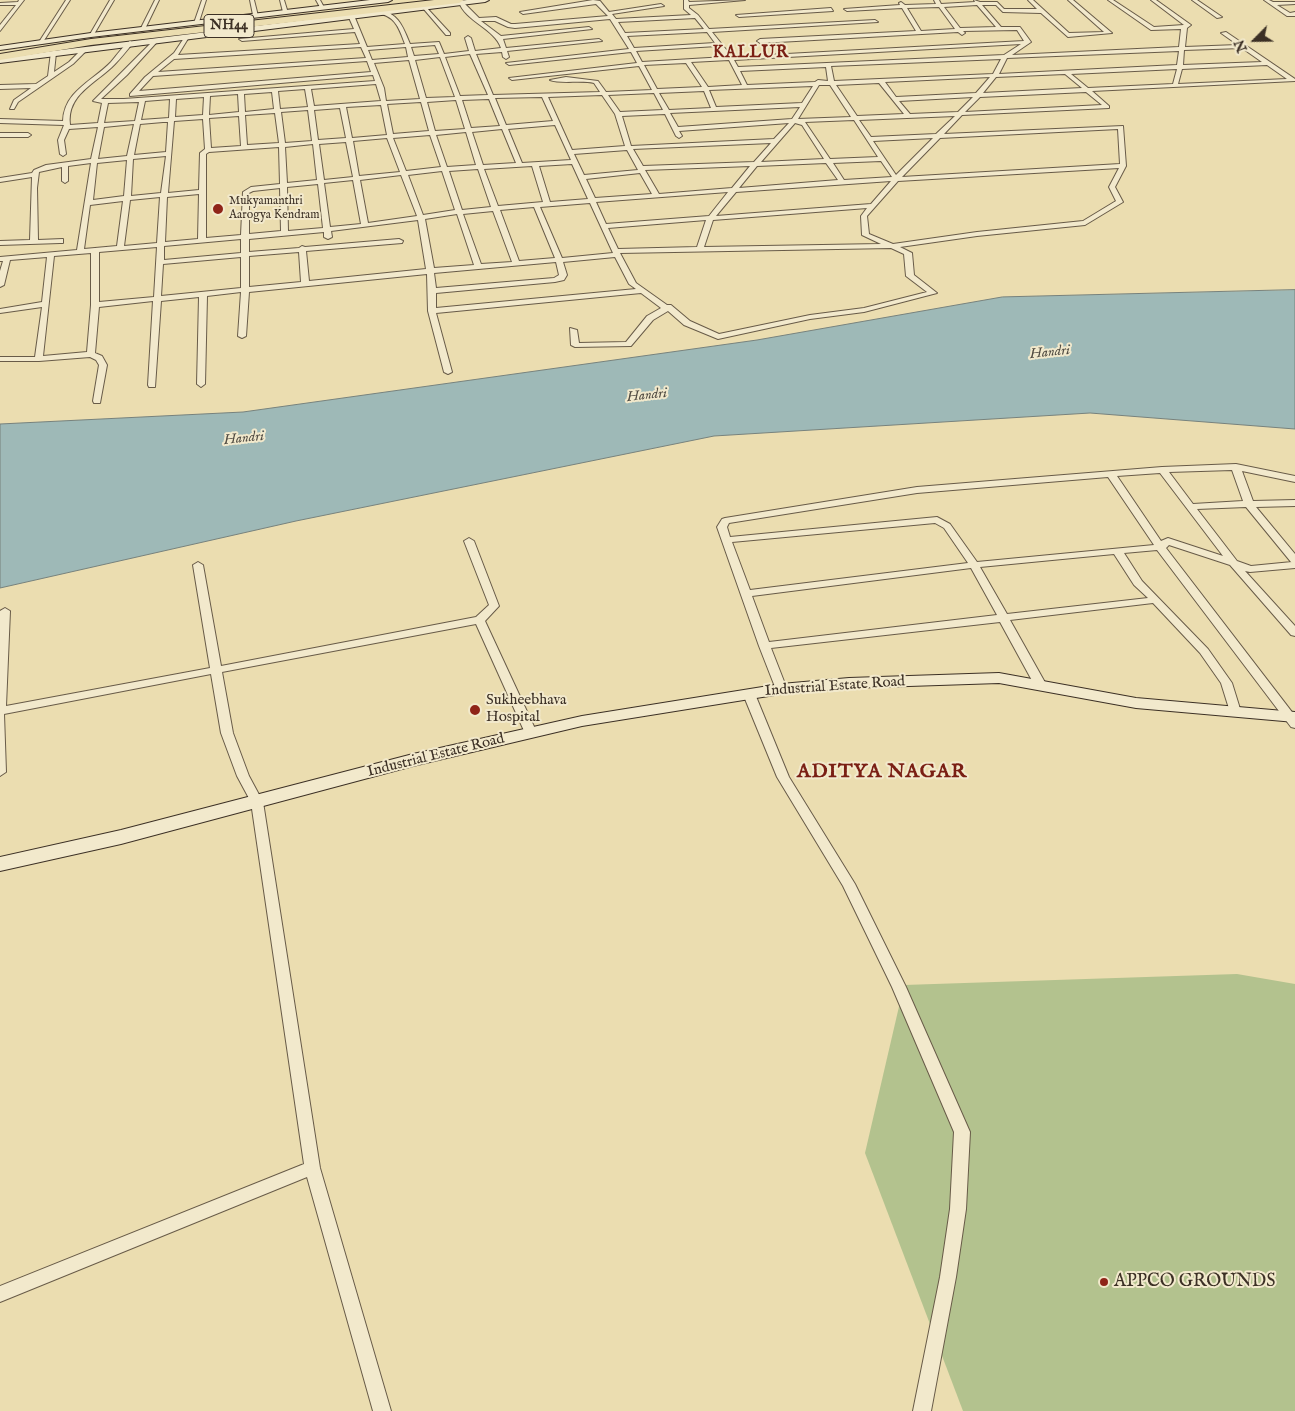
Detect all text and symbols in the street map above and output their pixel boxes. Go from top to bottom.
road number: NH44 [204,15,254,38]
north arrow [1230,15,1280,65]
text: N [1231,37,1252,55]
district label: KALLUR [712,44,790,64]
place label: Mukyamanthri Aarogya Kendram [229,195,320,223]
marker: Mukyamanthri Aarogya Kendram [211,202,225,216]
water label: Handri [1029,343,1071,363]
water label: Handri [626,386,668,406]
water label: Handri [223,429,265,449]
street label: Industrial Estate Road [764,673,906,701]
place label: Sukheebhava Hospital [486,692,567,727]
marker: Sukheebhava Hospital [468,703,482,717]
street label: Industrial Estate Road [366,730,506,782]
district label: ADITYA NAGAR [795,761,969,785]
place label: APPCO GROUNDS [1114,1271,1275,1293]
marker: APPCO GROUNDS [1098,1276,1110,1288]

